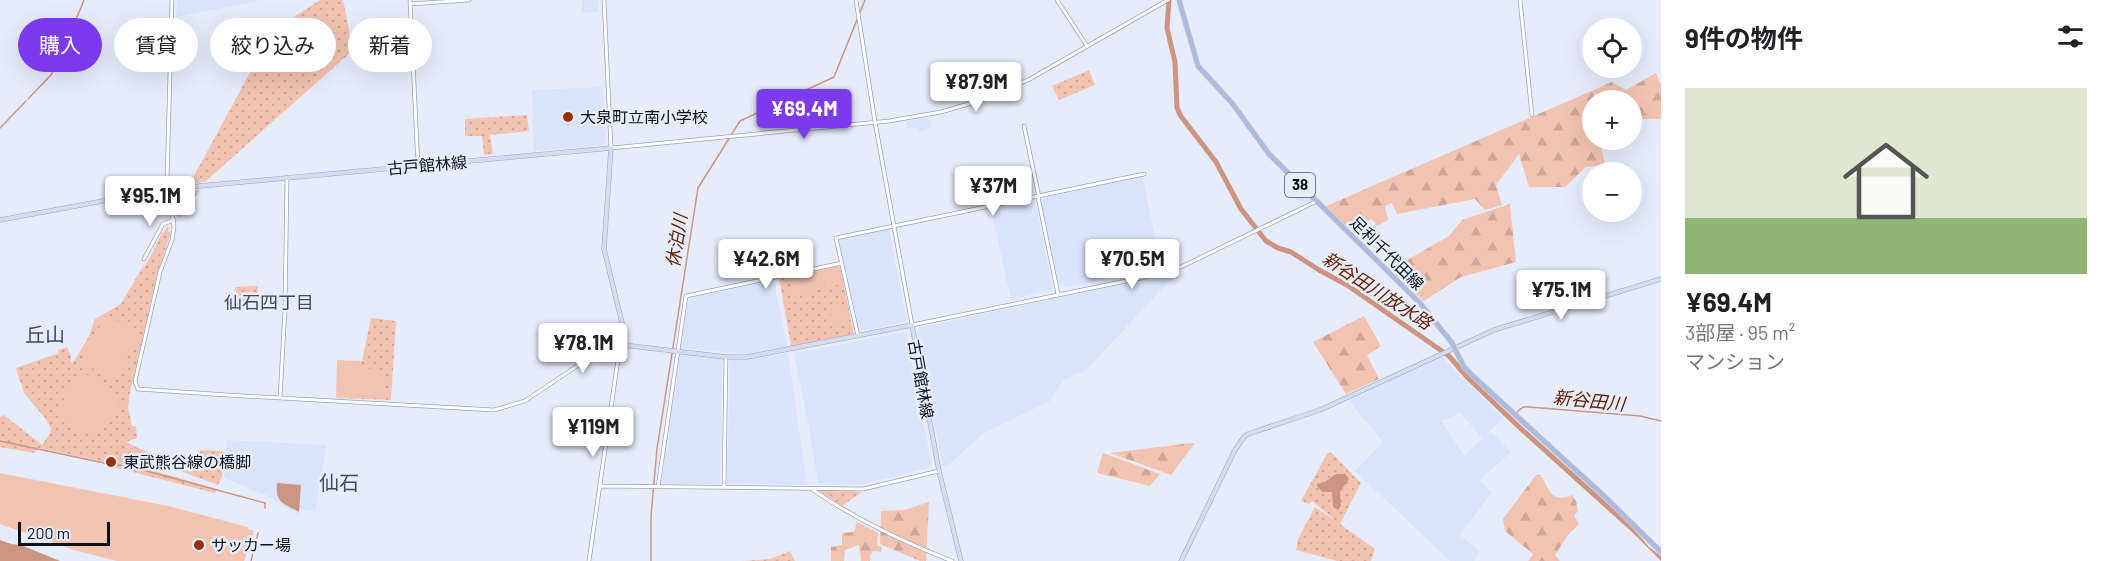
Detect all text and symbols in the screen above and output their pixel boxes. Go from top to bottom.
chip: 購入 [18,18,102,72]
chip: 賃貸 [114,18,198,72]
chip: 絞り込み [210,18,336,72]
chip: 新着 [348,18,432,72]
map controls [1582,18,1642,222]
button: locate [1582,18,1642,78]
icon: filters [2054,20,2087,53]
text: 9件の物件 [1685,22,1803,53]
pin: ¥87.9M [927,62,1025,113]
text: ¥87.9M [944,69,1008,93]
pin: ¥69.4M [755,89,853,140]
button: + [1582,90,1642,150]
text: ¥69.4M [771,96,837,120]
place label: 大泉町立南小学校 [580,107,708,126]
marker: 大泉町立南小学校 [561,110,575,124]
icon: home [1832,127,1940,235]
street label: 古戸館林線 [386,152,468,177]
button: − [1582,162,1642,222]
pin: ¥37M [957,166,1029,217]
text: ¥37M [969,173,1017,197]
road number: 38 [1285,173,1315,197]
pin: ¥95.1M [101,176,199,227]
text: ¥95.1M [119,183,181,207]
water label: 休泊川 [661,210,691,269]
street label: 足利千代田線 [1347,212,1428,293]
pin: ¥42.6M [717,239,815,290]
pin: ¥70.5M [1083,239,1181,290]
text: ¥42.6M [732,246,800,270]
text: ¥70.5M [1099,246,1165,270]
water label: 新谷田川放水路 [1319,247,1438,335]
pin: ¥75.1M [1512,270,1610,321]
text: ¥75.1M [1530,277,1592,301]
text: ¥69.4M [1685,286,1772,317]
district label: 仙石四丁目 [224,291,314,313]
text: 3部屋 · 95 m² [1685,320,1795,344]
district label: 丘山 [25,322,65,346]
pin: ¥78.1M [534,323,632,374]
text: ¥78.1M [552,330,614,354]
street label: 古戸館林線 [905,338,938,420]
text: マンション [1685,349,1785,373]
water label: 新谷田川 [1552,385,1628,415]
pin: ¥119M [551,407,635,458]
text: ¥119M [567,414,619,438]
place label: 東武熊谷線の橋脚 [123,452,251,471]
marker: 東武熊谷線の橋脚 [104,455,118,469]
district label: 仙石 [319,470,359,494]
scale bar [18,519,110,546]
text: 200 m [27,523,70,542]
place label: サッカー場 [211,535,291,554]
marker: サッカー場 [192,538,206,552]

